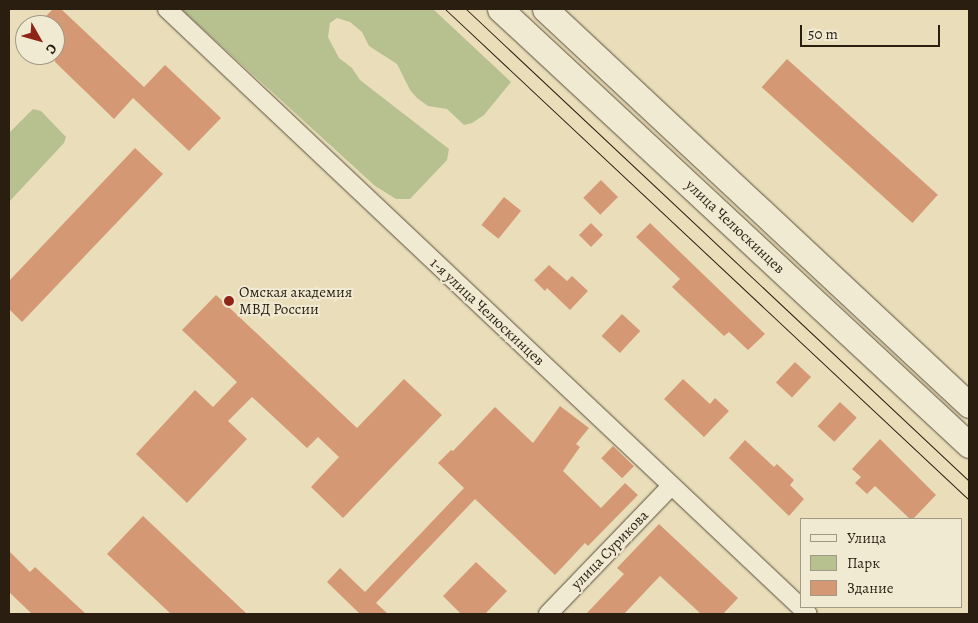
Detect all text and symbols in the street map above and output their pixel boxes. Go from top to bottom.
north arrow [15,15,65,65]
scale bar [803,15,943,47]
text: 50 m [808,24,838,44]
text: С [41,40,62,58]
street label: улица Челюскинцев [682,176,788,278]
street label: 1-я улица Челюскинцев [426,254,548,370]
place label: Омская академия МВД России [239,283,352,318]
marker: Омская академия МВД России [223,295,235,307]
street label: улица Сурикова [568,507,652,593]
legend [800,518,963,608]
text: Улица [847,528,886,548]
text: Парк [847,553,880,573]
text: Здание [847,578,894,598]

